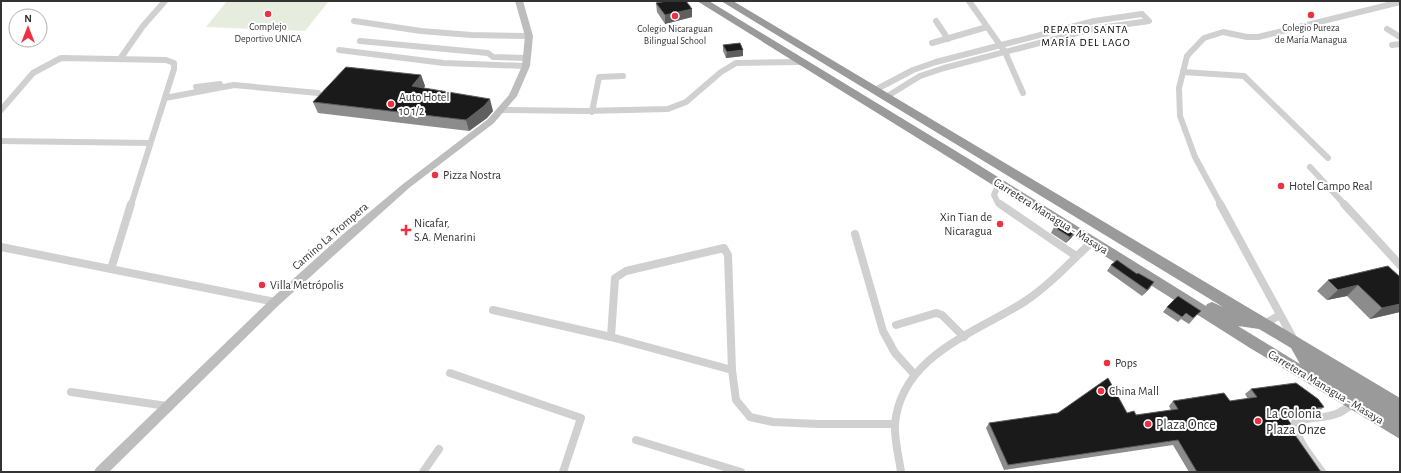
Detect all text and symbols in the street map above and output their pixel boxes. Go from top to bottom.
north arrow [8,8,48,48]
marker: Complejo Deportivo UNICA [263,9,273,19]
marker: Colegio Pureza de María Managua [1306,10,1316,20]
marker: Colegio Nicaraguan Bilingual School [670,11,680,21]
text: N [24,13,32,24]
place label: Complejo Deportivo UNICA [234,22,302,44]
place label: Colegio Pureza de María Managua [1275,23,1348,45]
place label: Colegio Nicaraguan Bilingual School [637,24,713,46]
district label: REPARTO SANTA MARÍA DEL LAGO [1041,24,1131,48]
place label: Auto Hotel 10 1/2 [399,91,449,117]
marker: Auto Hotel 10 1/2 [386,99,396,109]
place label: Pizza Nostra [443,169,501,181]
marker: Pizza Nostra [430,170,440,180]
street label: Carretera Managua - Masaya [991,176,1111,257]
place label: Hotel Campo Real [1289,180,1373,192]
marker: Hotel Campo Real [1276,181,1286,191]
street label: Camino La Trompera [290,200,371,272]
place label: Xin Tian de Nicaragua [940,211,992,237]
place label: Nicafar, S.A. Menarini [414,217,476,243]
marker: Xin Tian de Nicaragua [995,219,1005,229]
marker: Nicafar, S.A. Menarini [401,225,411,235]
place label: Villa Metrópolis [270,279,344,291]
marker: Villa Metrópolis [257,280,267,290]
street label: Carretera Managua - Masaya [1266,348,1386,427]
place label: Pops [1115,357,1137,369]
marker: Pops [1102,358,1112,368]
place label: China Mall [1109,385,1159,397]
marker: China Mall [1096,386,1106,396]
place label: La Colonia Plaza Onze [1266,407,1326,437]
marker: La Colonia Plaza Onze [1253,416,1263,426]
place label: Plaza Once [1156,418,1216,432]
marker: Plaza Once [1143,419,1153,429]

